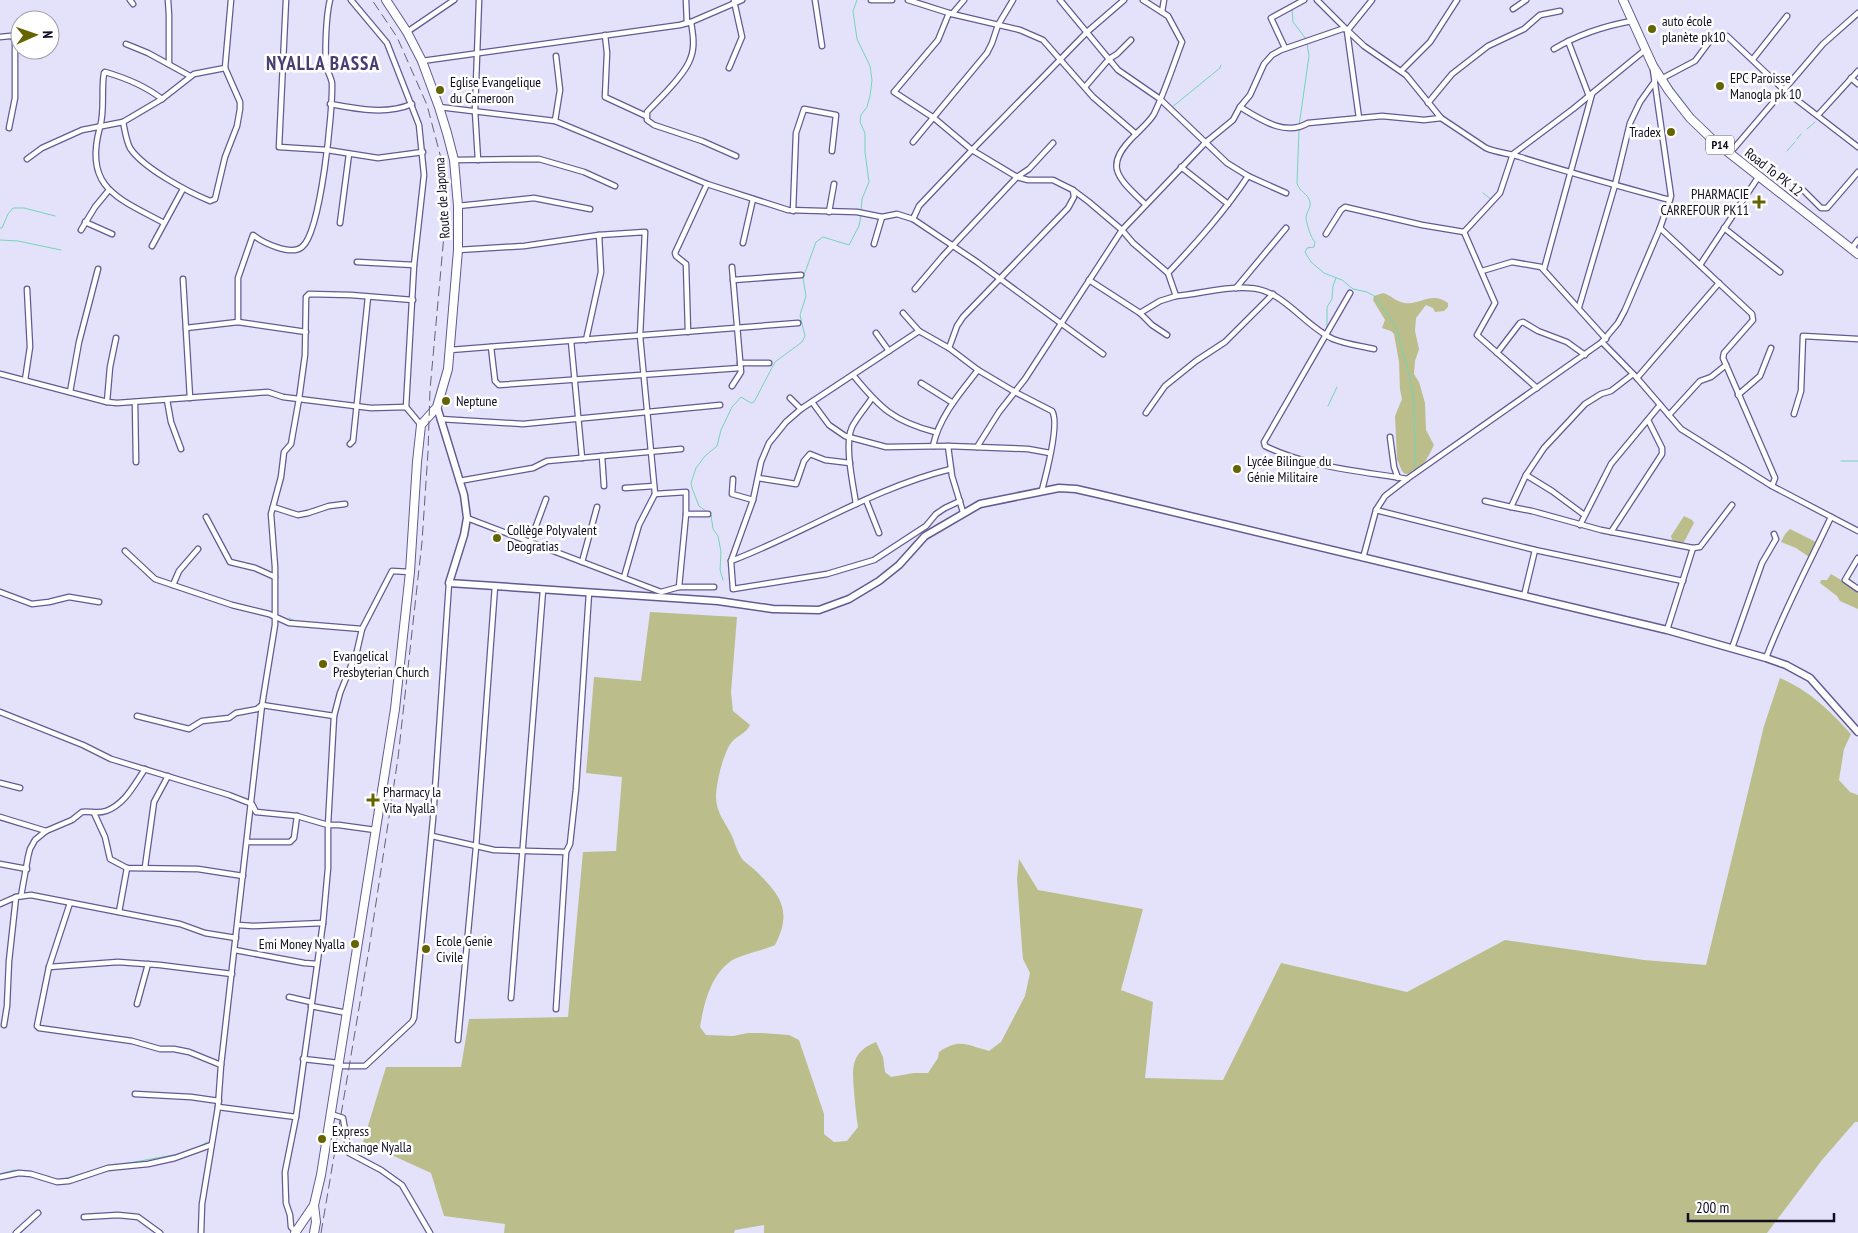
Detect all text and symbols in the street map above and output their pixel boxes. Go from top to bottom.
north arrow [10,10,60,60]
place label: auto école planète pk10 [1662,12,1726,46]
marker: auto école planète pk10 [1646,23,1658,35]
text: N [39,30,57,39]
district label: NYALLA BASSA [266,51,380,75]
place label: EPC Paroisse Manogla pk 10 [1730,69,1801,103]
place label: Eglise Evangelique du Cameroon [450,73,541,107]
marker: EPC Paroisse Manogla pk 10 [1714,80,1726,92]
marker: Eglise Evangelique du Cameroon [434,84,446,96]
place label: Tradex [1629,123,1661,141]
marker: Tradex [1665,126,1677,138]
road number: P14 [1706,136,1734,154]
street label: Road To PK 12 [1741,144,1807,200]
street label: Route de Japoma [430,157,454,239]
place label: PHARMACIE CARREFOUR PK11 [1661,185,1749,219]
marker: PHARMACIE CARREFOUR PK11 [1753,196,1765,208]
place label: Neptune [456,392,497,410]
marker: Neptune [440,395,452,407]
place label: Lycée Bilingue du Génie Militaire [1247,452,1331,486]
marker: Lycée Bilingue du Génie Militaire [1231,463,1243,475]
place label: Collège Polyvalent Deogratias [507,521,597,555]
marker: Collège Polyvalent Deogratias [491,532,503,544]
place label: Evangelical Presbyterian Church [333,647,429,681]
marker: Evangelical Presbyterian Church [317,658,329,670]
place label: Pharmacy la Vita Nyalla [382,783,441,817]
marker: Pharmacy la Vita Nyalla [367,794,379,806]
place label: Ecole Genie Civile [436,932,493,966]
place label: Emi Money Nyalla [259,935,345,953]
marker: Emi Money Nyalla [349,938,361,950]
marker: Ecole Genie Civile [420,943,432,955]
place label: Express Exchange Nyalla [332,1122,412,1156]
marker: Express Exchange Nyalla [316,1133,328,1145]
scale bar [1688,1190,1834,1222]
text: 200 m [1696,1198,1729,1217]

